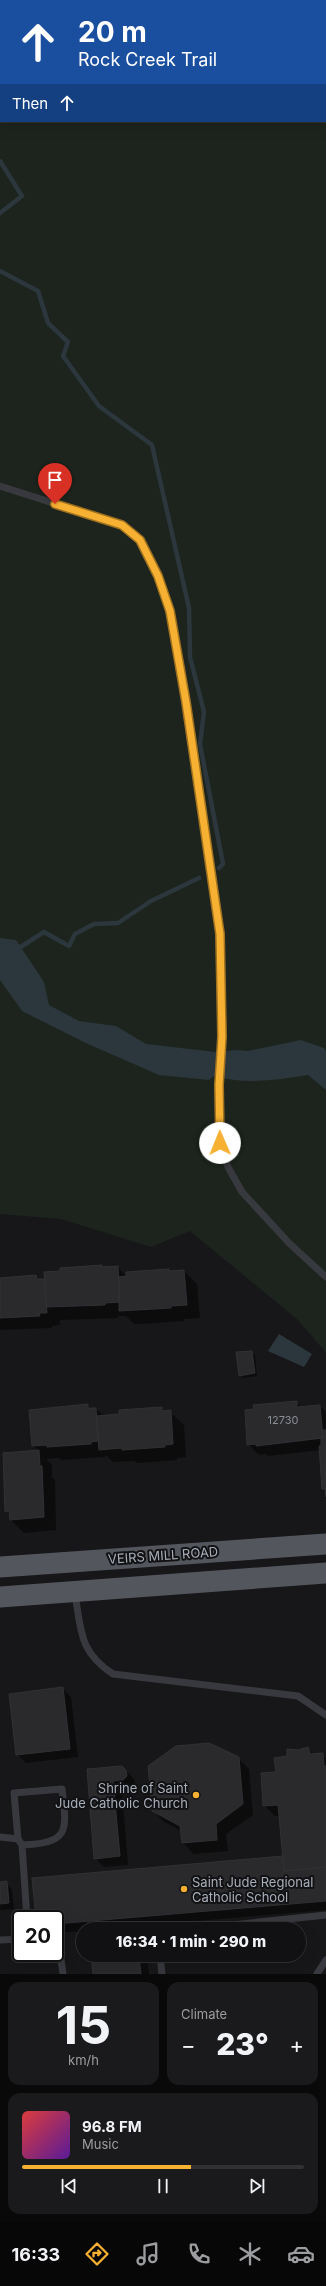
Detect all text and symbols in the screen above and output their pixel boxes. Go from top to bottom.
text: 20 m [78,15,147,49]
icon: ahead [12,16,64,68]
text: Rock Creek Trail [78,49,217,70]
icon: ahead [56,92,78,114]
text: Then [12,94,48,113]
pin [38,463,72,504]
icon: arrive [44,469,66,491]
position arrow [199,1122,241,1164]
house number: 12730 [268,1413,299,1427]
street label: VEIRS MILL ROAD [107,1543,219,1567]
place label: Shrine of Saint Jude Catholic Church [55,1780,188,1811]
marker: Shrine of Saint Jude Catholic Church [191,1790,201,1800]
place label: Saint Jude Regional Catholic School [192,1874,313,1905]
marker: Saint Jude Regional Catholic School [179,1884,189,1894]
speed limit sign: 20 [12,1910,64,1962]
text: 16:34 · 1 min · 290 m [116,1932,266,1951]
text: 15 [56,1994,111,2057]
text: Climate [181,2006,227,2022]
text: 23° [216,2026,269,2062]
text: − [181,2032,196,2058]
text: + [289,2032,304,2058]
text: km/h [68,2052,99,2068]
text: 96.8 FM [82,2117,142,2136]
text: Music [82,2136,119,2152]
icon: previous [58,2175,80,2197]
icon: pause [152,2175,174,2197]
icon: next [246,2175,268,2197]
icon: directions [83,2240,111,2268]
icon: music [134,2240,162,2268]
icon: phone [185,2240,213,2268]
icon: climate [236,2240,264,2268]
icon: car [287,2240,315,2268]
text: 16:33 [11,2244,60,2265]

